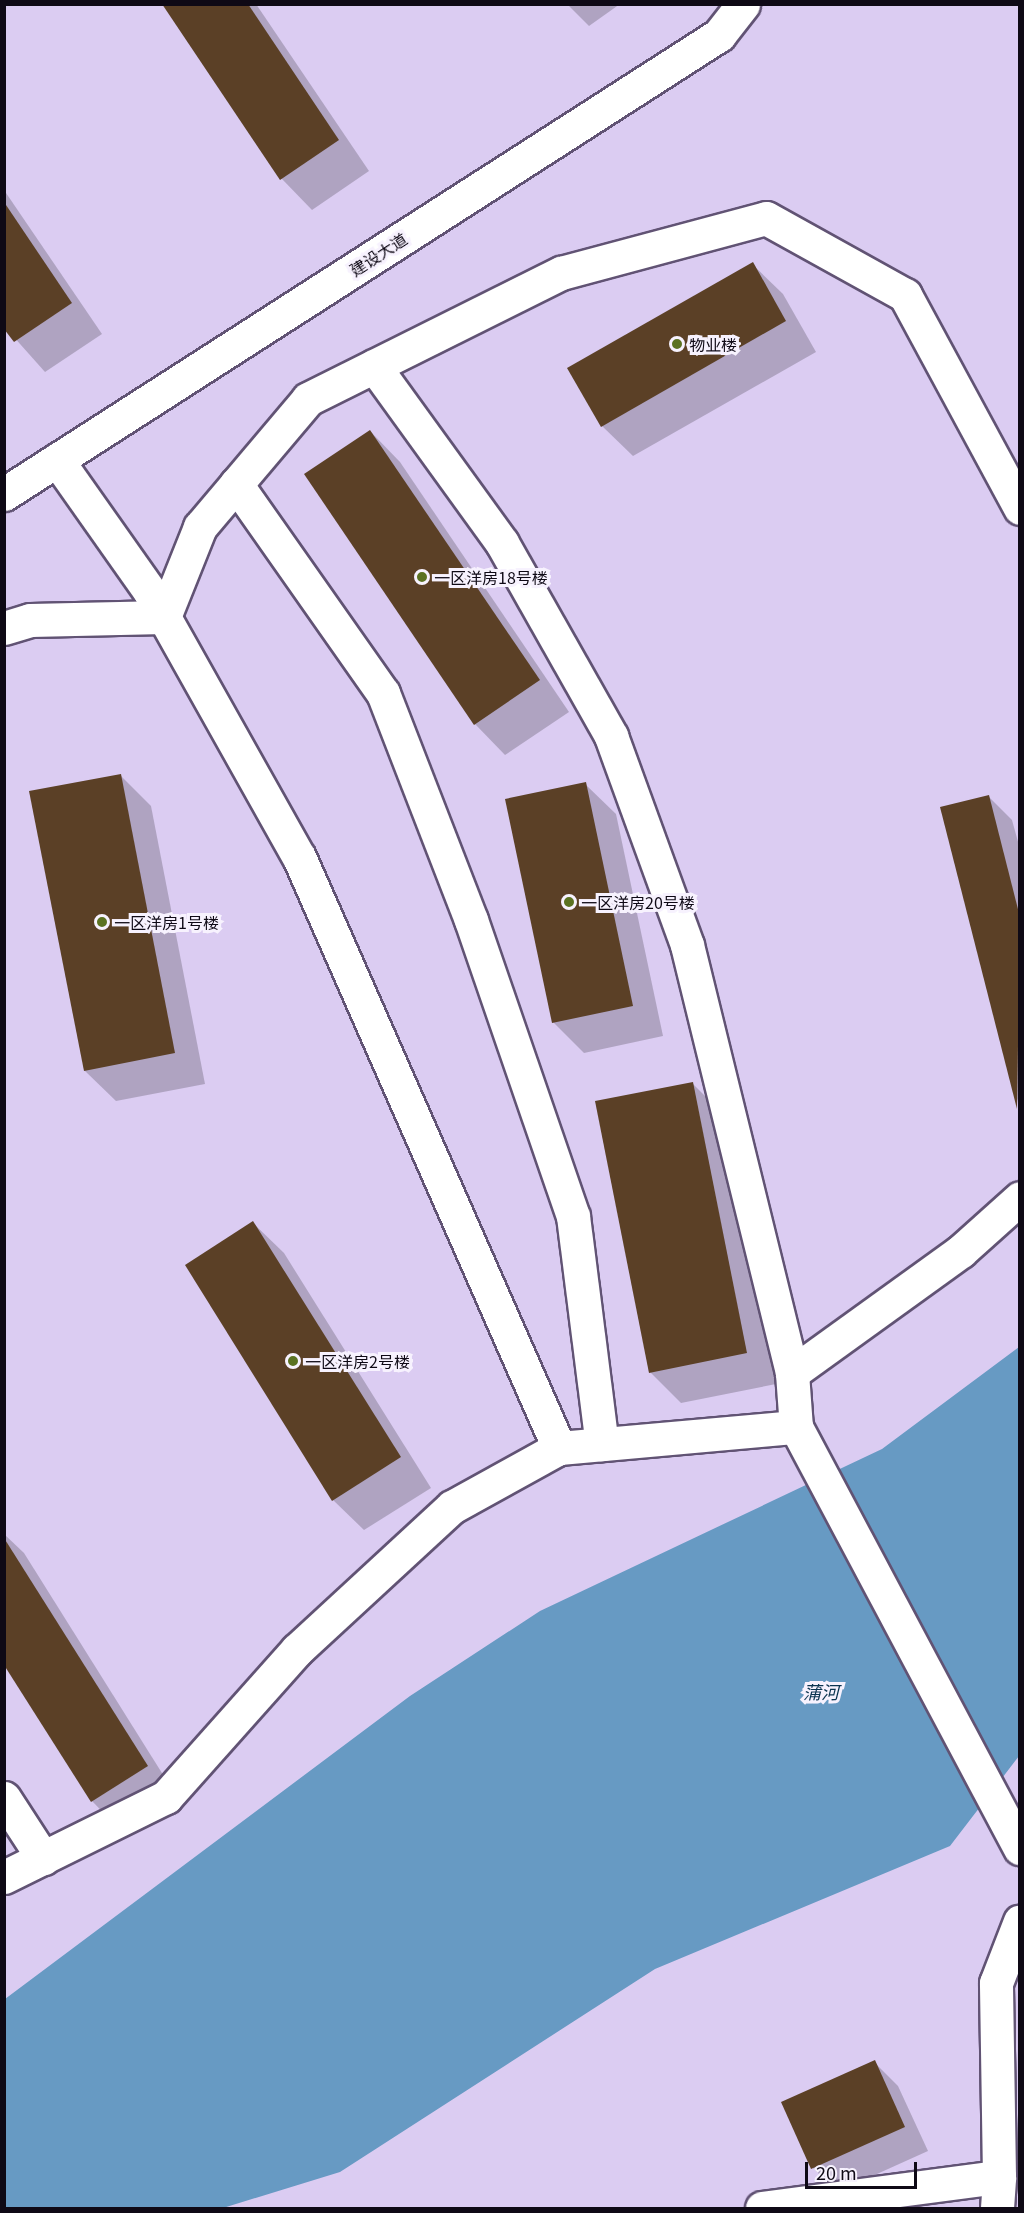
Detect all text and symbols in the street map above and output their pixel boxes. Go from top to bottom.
street label: 建设大道 [346,229,410,279]
place label: 物业楼 [689,334,737,354]
marker: 物业楼 [670,337,684,351]
place label: 一区洋房18号楼 [434,567,548,587]
marker: 一区洋房18号楼 [415,570,429,584]
place label: 一区洋房20号楼 [581,892,695,912]
marker: 一区洋房20号楼 [562,895,576,909]
place label: 一区洋房1号楼 [114,912,219,932]
marker: 一区洋房1号楼 [95,915,109,929]
place label: 一区洋房2号楼 [305,1351,410,1371]
marker: 一区洋房2号楼 [286,1354,300,1368]
water label: 蒲河 [803,1680,839,1702]
scale bar [808,2150,920,2188]
text: 20 m [816,2159,857,2185]

